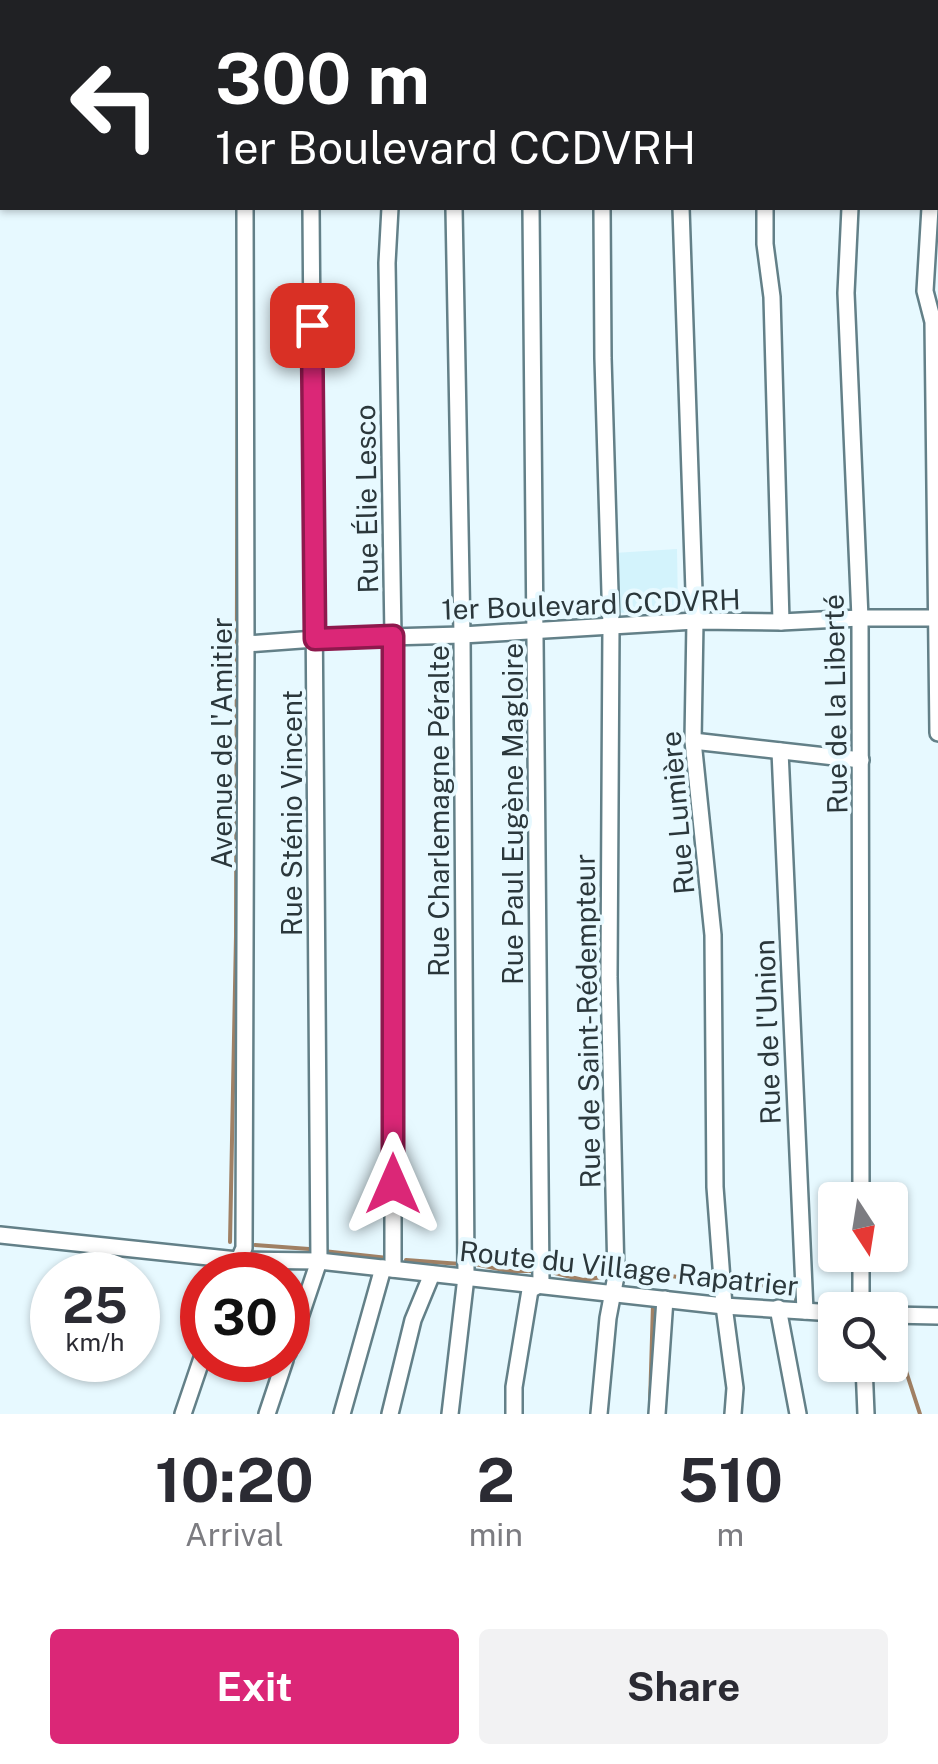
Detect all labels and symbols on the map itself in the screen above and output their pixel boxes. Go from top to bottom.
pin [270,283,355,368]
street label: Rue Élie Lesco [348,404,384,594]
street label: 1er Boulevard CCDVRH [441,582,741,626]
street label: Rue de la Liberté [817,594,853,814]
street label: Avenue de l'Amitier [205,617,238,869]
street label: Rue Paul Eugène Magloire [496,643,529,985]
street label: Rue Charlemagne Péralte [422,645,455,977]
street label: Rue Sténio Vincent [275,690,308,936]
street label: Rue Lumière [653,730,701,896]
street label: Rue de Saint-Rédempteur [568,853,606,1189]
street label: Rue de l'Union [747,939,787,1125]
position arrow [341,1132,445,1236]
north arrow [818,1182,908,1272]
street label: Route du Village Rapatrier [458,1234,800,1302]
speed limit sign: 30 [180,1252,310,1382]

